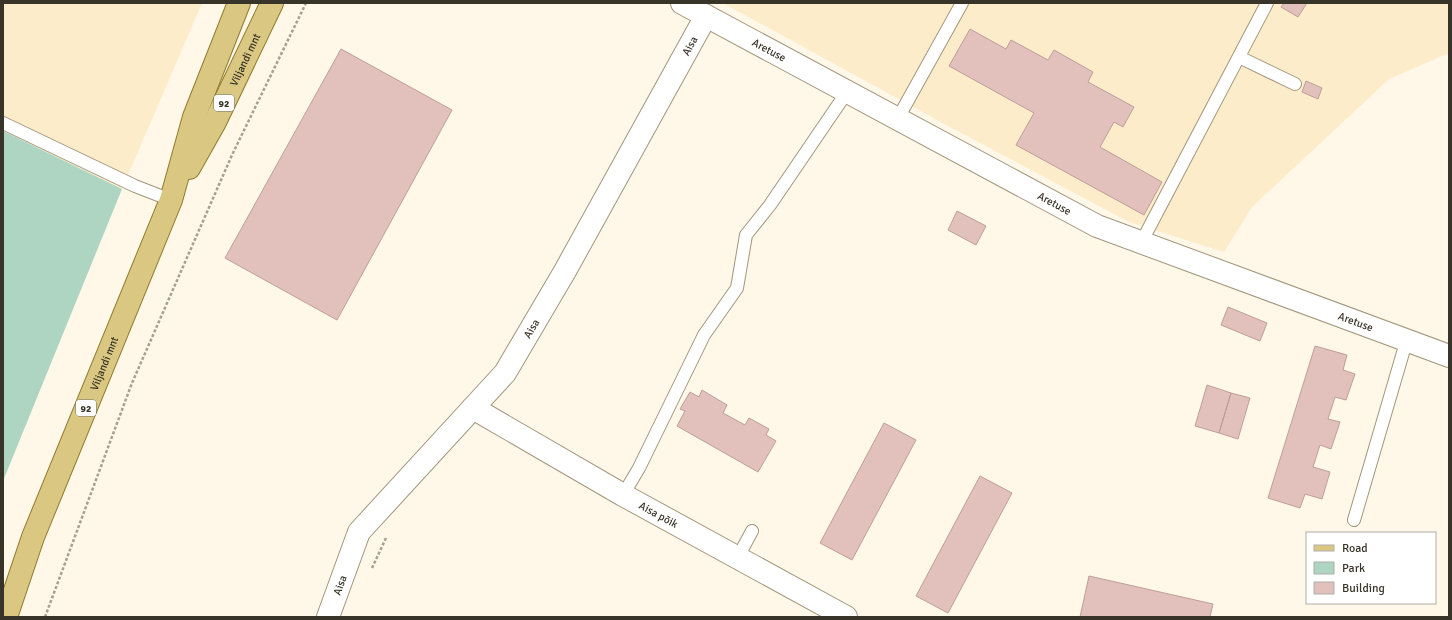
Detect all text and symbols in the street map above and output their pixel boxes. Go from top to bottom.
street label: Viljandi mnt [227,31,264,88]
street label: Aisa [679,34,701,58]
street label: Aretuse [750,36,788,65]
road number: 92 [214,95,234,111]
street label: Aretuse [1035,189,1073,218]
street label: Aretuse [1336,310,1375,334]
street label: Aisa [521,316,543,341]
street label: Viljandi mnt [88,335,121,392]
road number: 92 [76,400,96,416]
street label: Aisa põik [637,499,681,531]
legend [1306,532,1436,604]
text: Road [1342,541,1368,556]
text: Park [1342,561,1365,576]
street label: Aisa [331,573,350,597]
text: Building [1342,581,1385,596]

